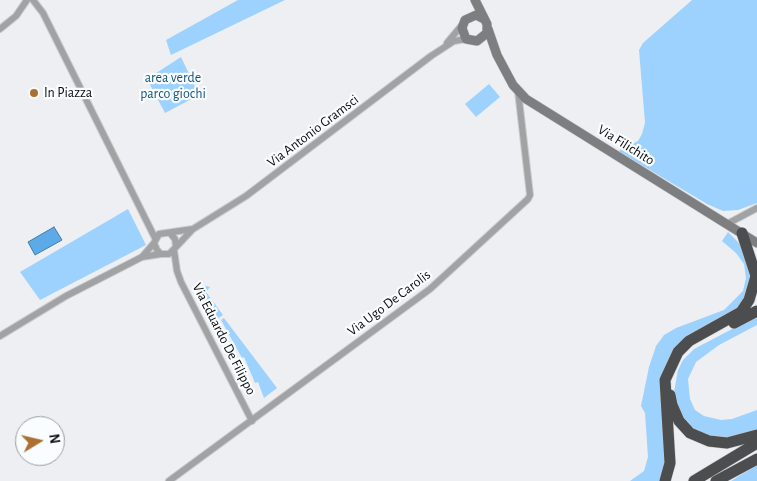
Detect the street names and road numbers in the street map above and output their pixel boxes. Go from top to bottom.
street label: Via Antonio Gramsci [264,91,362,171]
street label: Via Filichito [595,121,657,169]
street label: Via Ugo De Carolis [344,266,434,340]
street label: Via Eduardo De Filippo [189,280,259,398]

